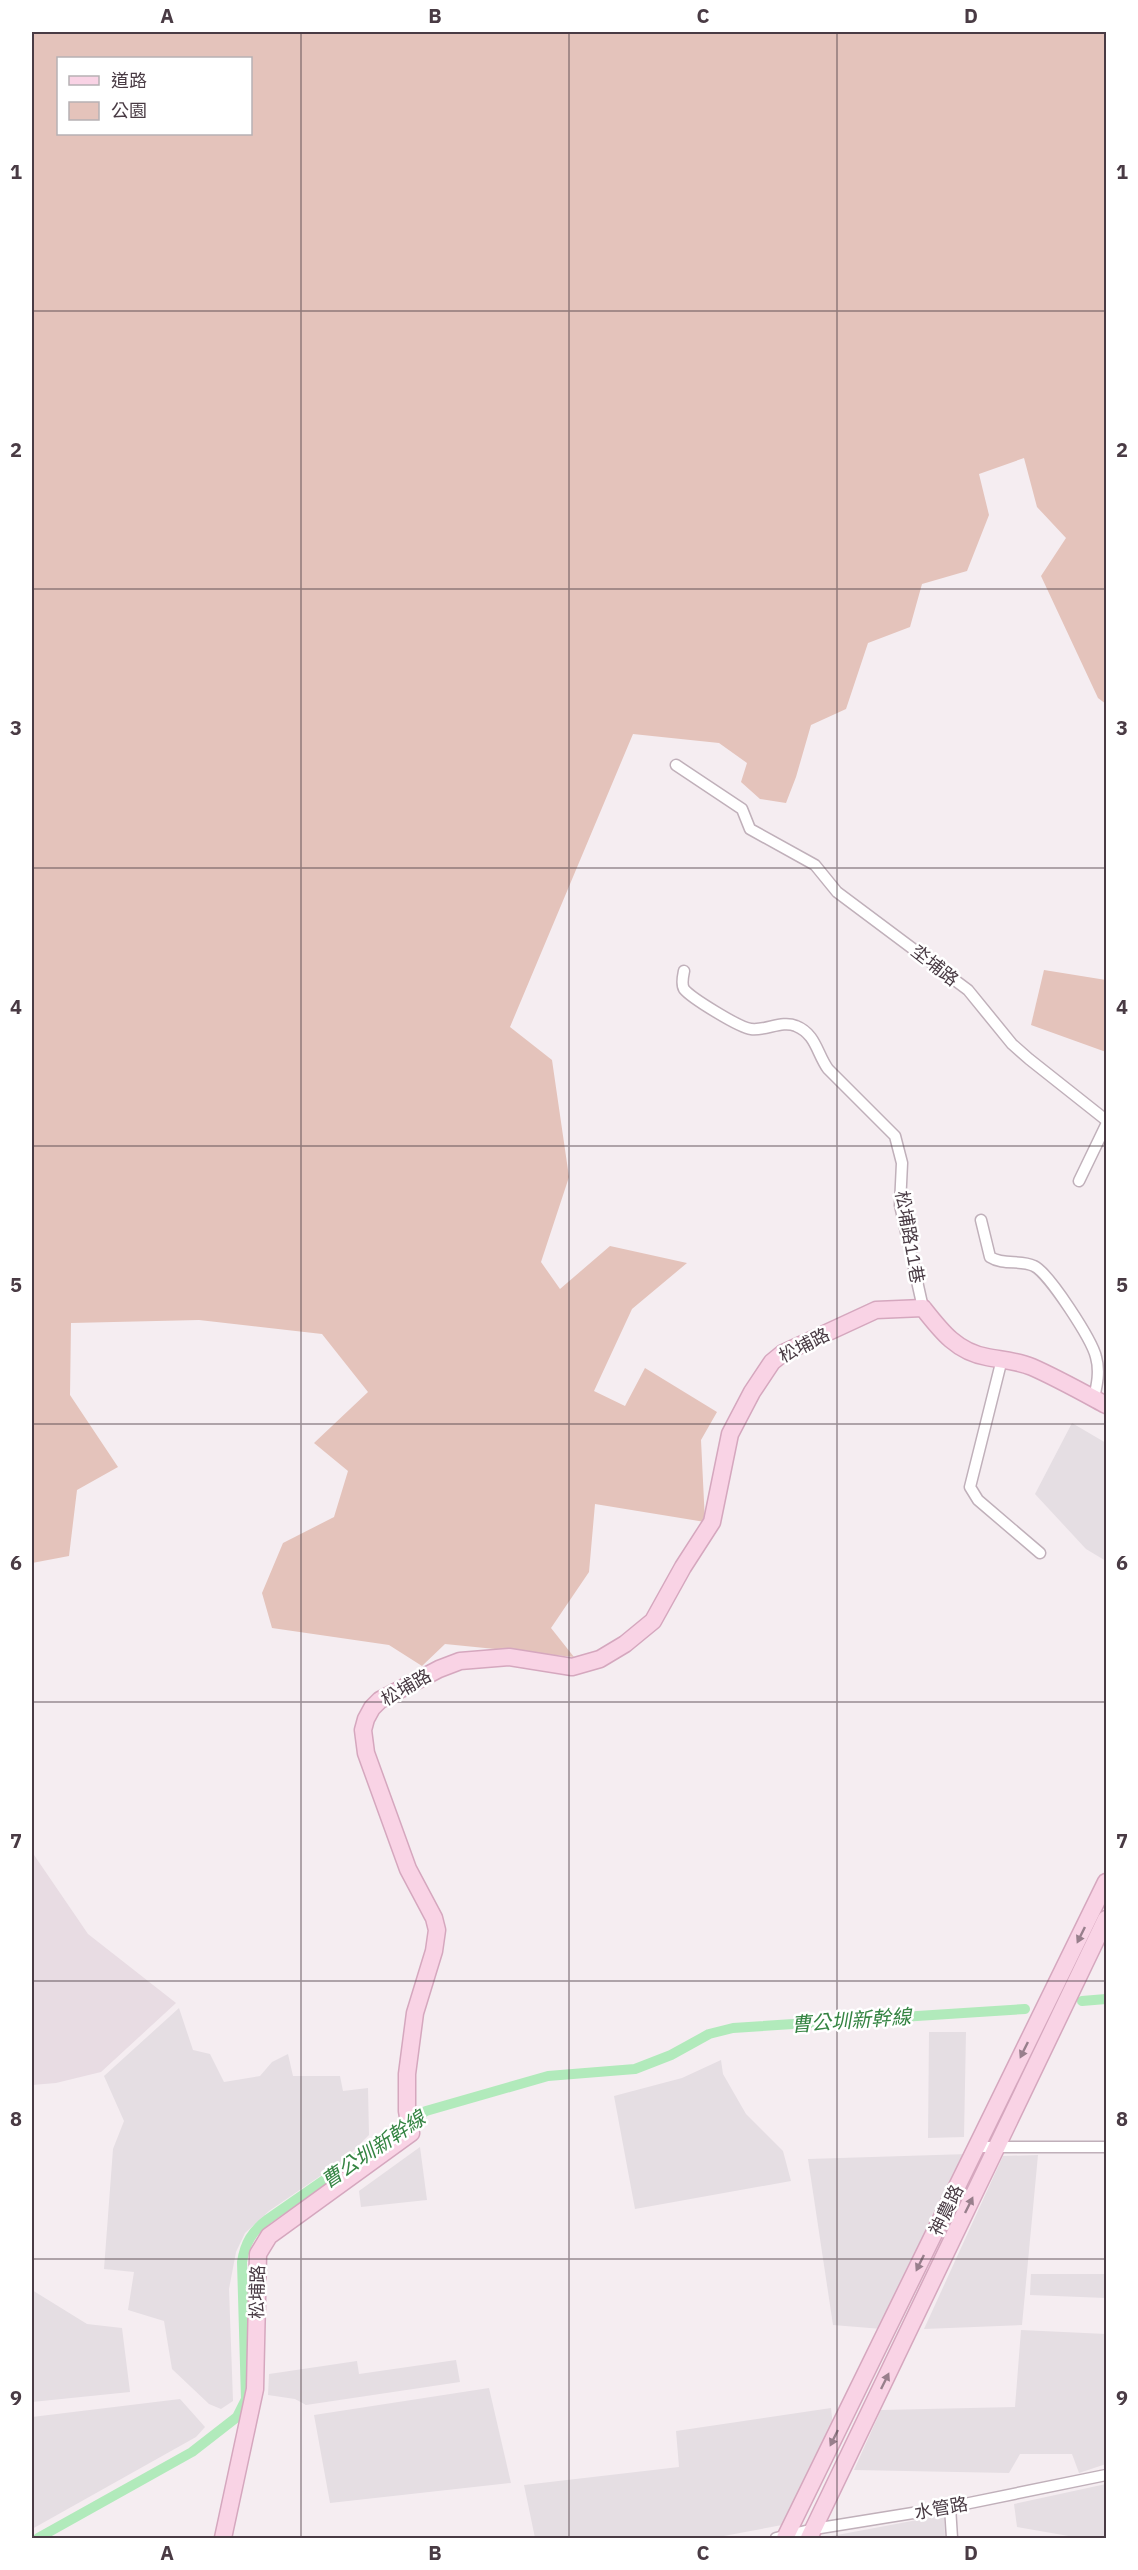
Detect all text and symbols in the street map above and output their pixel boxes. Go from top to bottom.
text: A [160,2,174,29]
text: B [428,2,442,29]
text: C [696,2,710,29]
text: D [964,2,978,29]
legend [57,57,252,135]
text: 道路 [111,69,147,92]
text: 公園 [111,99,147,122]
text: 1 [10,158,22,185]
text: 1 [1116,158,1128,185]
text: 2 [10,436,22,463]
text: 2 [1116,436,1128,463]
text: 3 [10,714,22,741]
text: 3 [1116,714,1128,741]
street label: 坔埔路 [907,939,963,991]
text: 4 [10,993,22,1020]
text: 4 [1116,993,1128,1020]
street label: 松埔路11巷 [891,1189,929,1285]
text: 5 [10,1271,22,1298]
text: 5 [1116,1271,1128,1298]
street label: 松埔路 [775,1322,833,1368]
text: 6 [10,1549,22,1576]
text: 6 [1116,1549,1128,1576]
street label: 松埔路 [377,1664,435,1710]
text: 7 [10,1827,22,1854]
text: 7 [1116,1827,1128,1854]
one-way arrow [1076,1926,1086,1944]
water label: 曹公圳新幹線 [790,2002,914,2038]
one-way arrow [1020,2041,1030,2059]
water label: 曹公圳新幹線 [316,2103,432,2194]
text: 8 [10,2105,22,2132]
text: 8 [1116,2105,1128,2132]
street label: 神農路 [924,2181,968,2239]
one-way arrow [965,2197,974,2214]
one-way arrow [915,2254,925,2271]
street label: 松埔路 [245,2265,269,2319]
one-way arrow [880,2373,889,2390]
text: 9 [10,2384,22,2411]
text: 9 [1116,2384,1128,2411]
one-way arrow [830,2429,839,2446]
street label: 水管路 [912,2492,970,2524]
text: A [160,2539,174,2566]
text: B [428,2539,442,2566]
text: C [696,2539,710,2566]
text: D [964,2539,978,2566]

